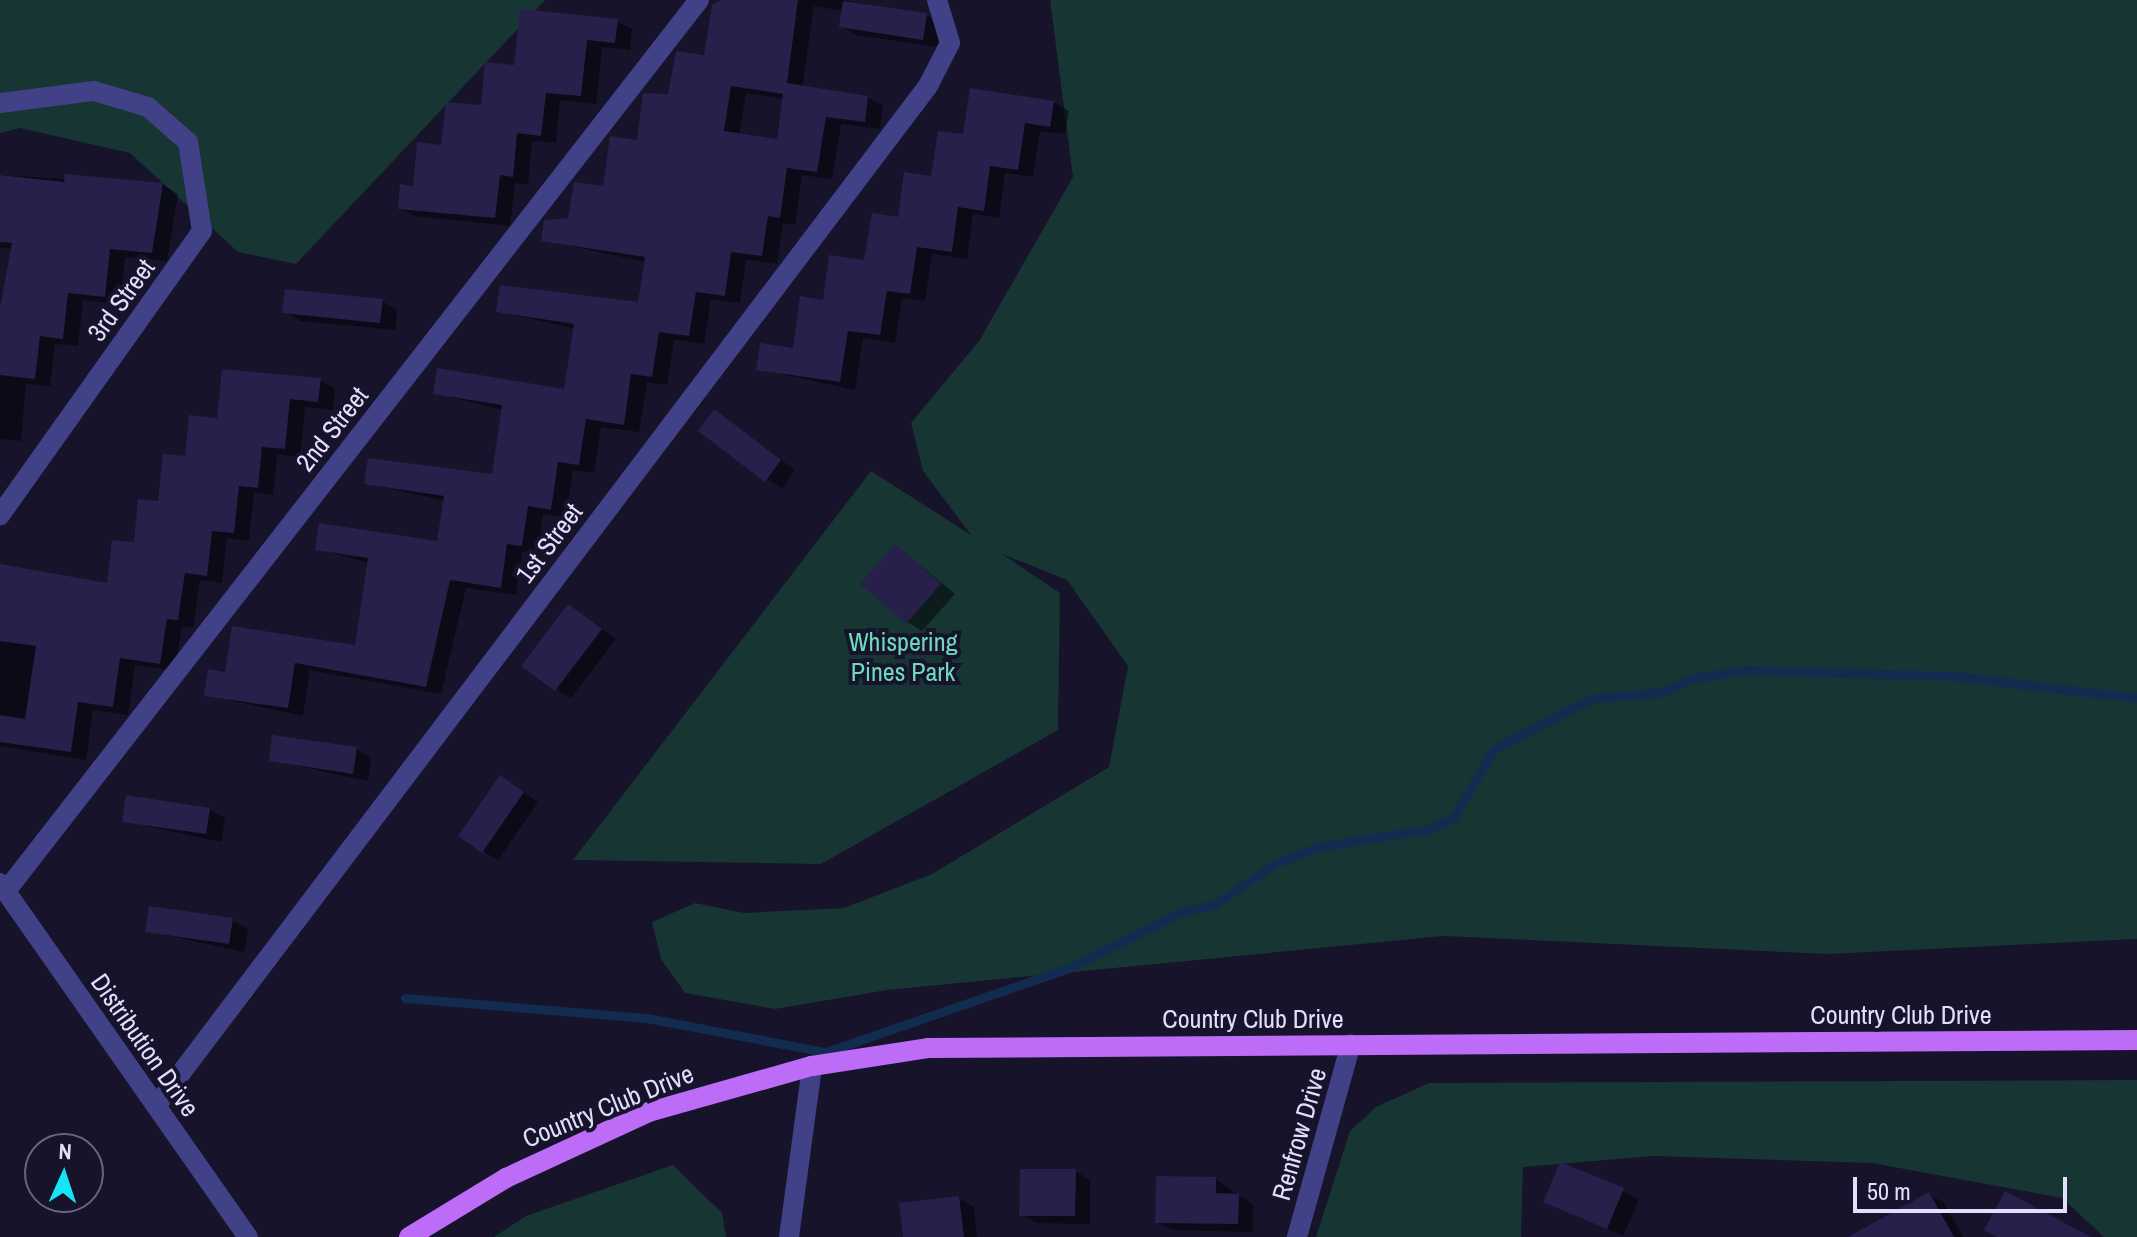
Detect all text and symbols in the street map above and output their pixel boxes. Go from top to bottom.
street label: 3rd Street [81,253,161,347]
street label: 2nd Street [289,381,375,477]
street label: 1st Street [509,497,589,589]
park label: Whispering Pines Park [848,626,958,688]
street label: Distribution Drive [84,968,206,1122]
street label: Country Club Drive [1810,999,1992,1031]
street label: Country Club Drive [1162,1003,1344,1035]
street label: Country Club Drive [518,1058,698,1154]
street label: Renfrow Drive [1265,1064,1333,1204]
north arrow [24,1133,104,1213]
text: N [58,1136,72,1166]
scale bar [1857,1161,2071,1211]
text: 50 m [1867,1175,1911,1207]

